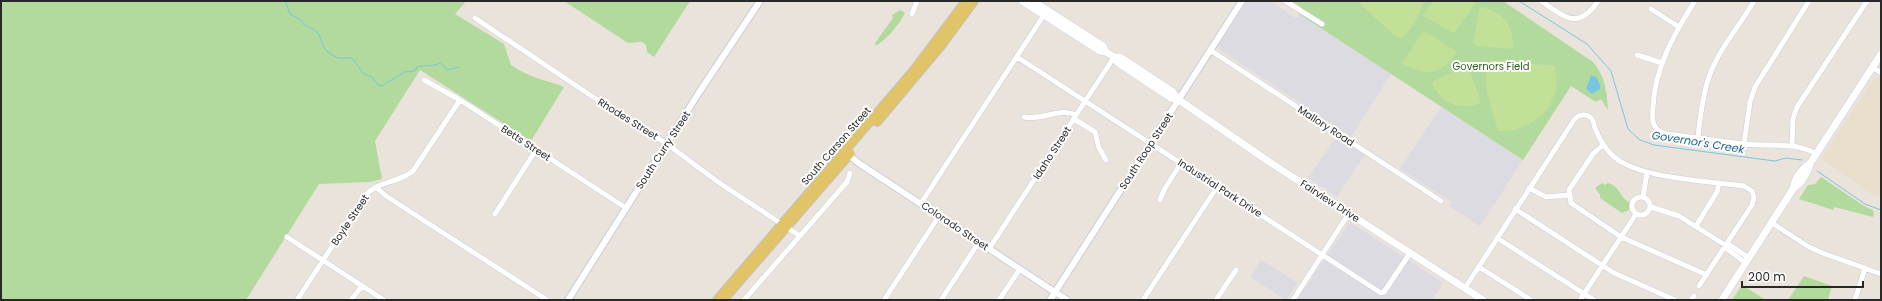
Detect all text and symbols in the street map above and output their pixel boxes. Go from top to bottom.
park label: Governors Field [1452,59,1530,74]
street label: Rhodes Street [595,94,662,144]
street label: Mallory Road [1295,102,1357,150]
street label: South Carson Street [798,103,875,188]
street label: South Curry Street [632,108,694,192]
street label: South Roop Street [1115,109,1177,192]
street label: Betts Street [498,121,554,165]
street label: Idaho Street [1029,123,1075,183]
water label: Governor's Creek [1651,127,1747,157]
street label: Industrial Park Drive [1175,155,1265,221]
street label: Fairview Drive [1297,176,1363,226]
street label: Boyle Street [327,191,373,249]
street label: Colorado Street [918,198,992,254]
scale bar [1742,263,1863,289]
text: 200 m [1748,268,1786,285]

